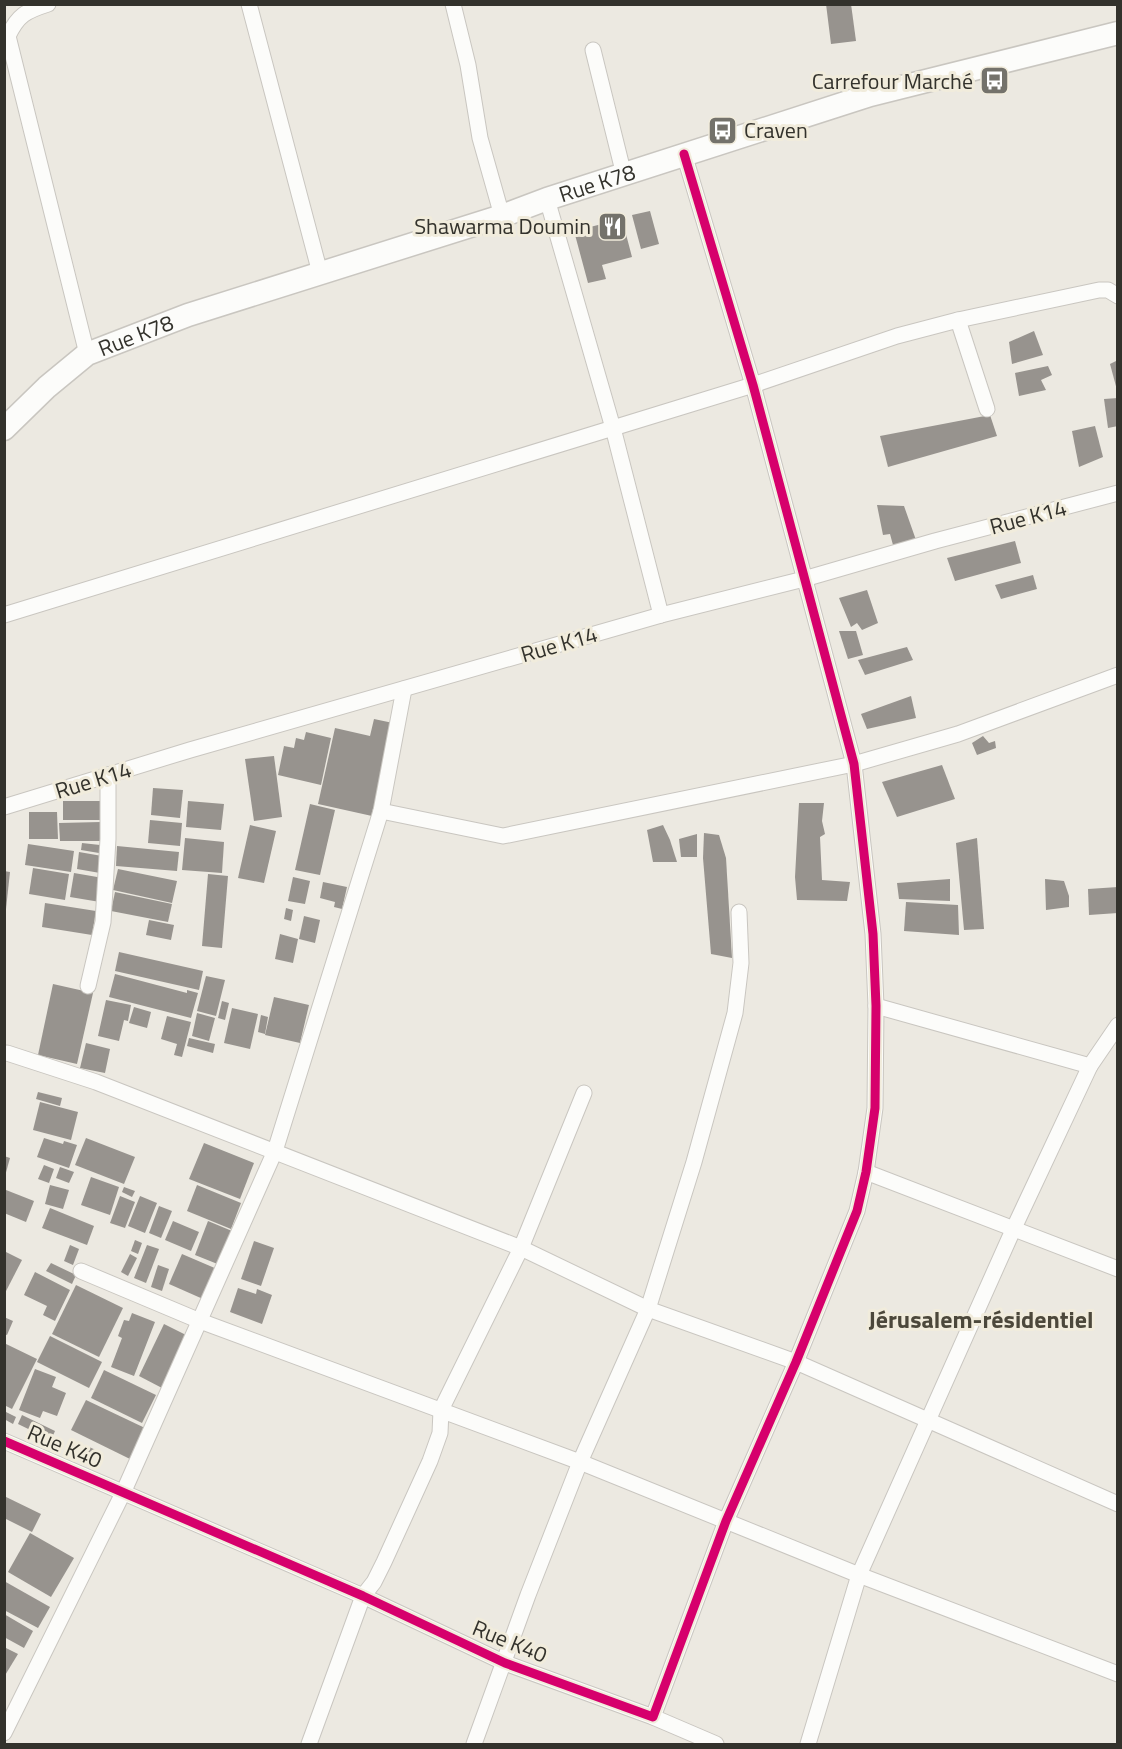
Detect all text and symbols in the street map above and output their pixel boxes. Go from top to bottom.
place label: Carrefour Marché [812,64,973,98]
bus stop icon: Carrefour Marché [978,65,1010,97]
place label: Craven [744,113,808,147]
bus stop icon: Craven [707,114,739,146]
street label: Rue K78 [554,155,639,211]
place label: Shawarma Doumin [414,209,591,243]
restaurant icon: Shawarma Doumin [596,210,628,242]
street label: Rue K78 [93,305,178,365]
street label: Rue K14 [986,490,1070,544]
street label: Rue K14 [517,617,601,671]
street label: Rue K14 [51,752,135,808]
district label: Jérusalem-résidentiel [869,1301,1093,1337]
street label: Rue K40 [22,1415,108,1477]
street label: Rue K40 [467,1611,553,1671]

